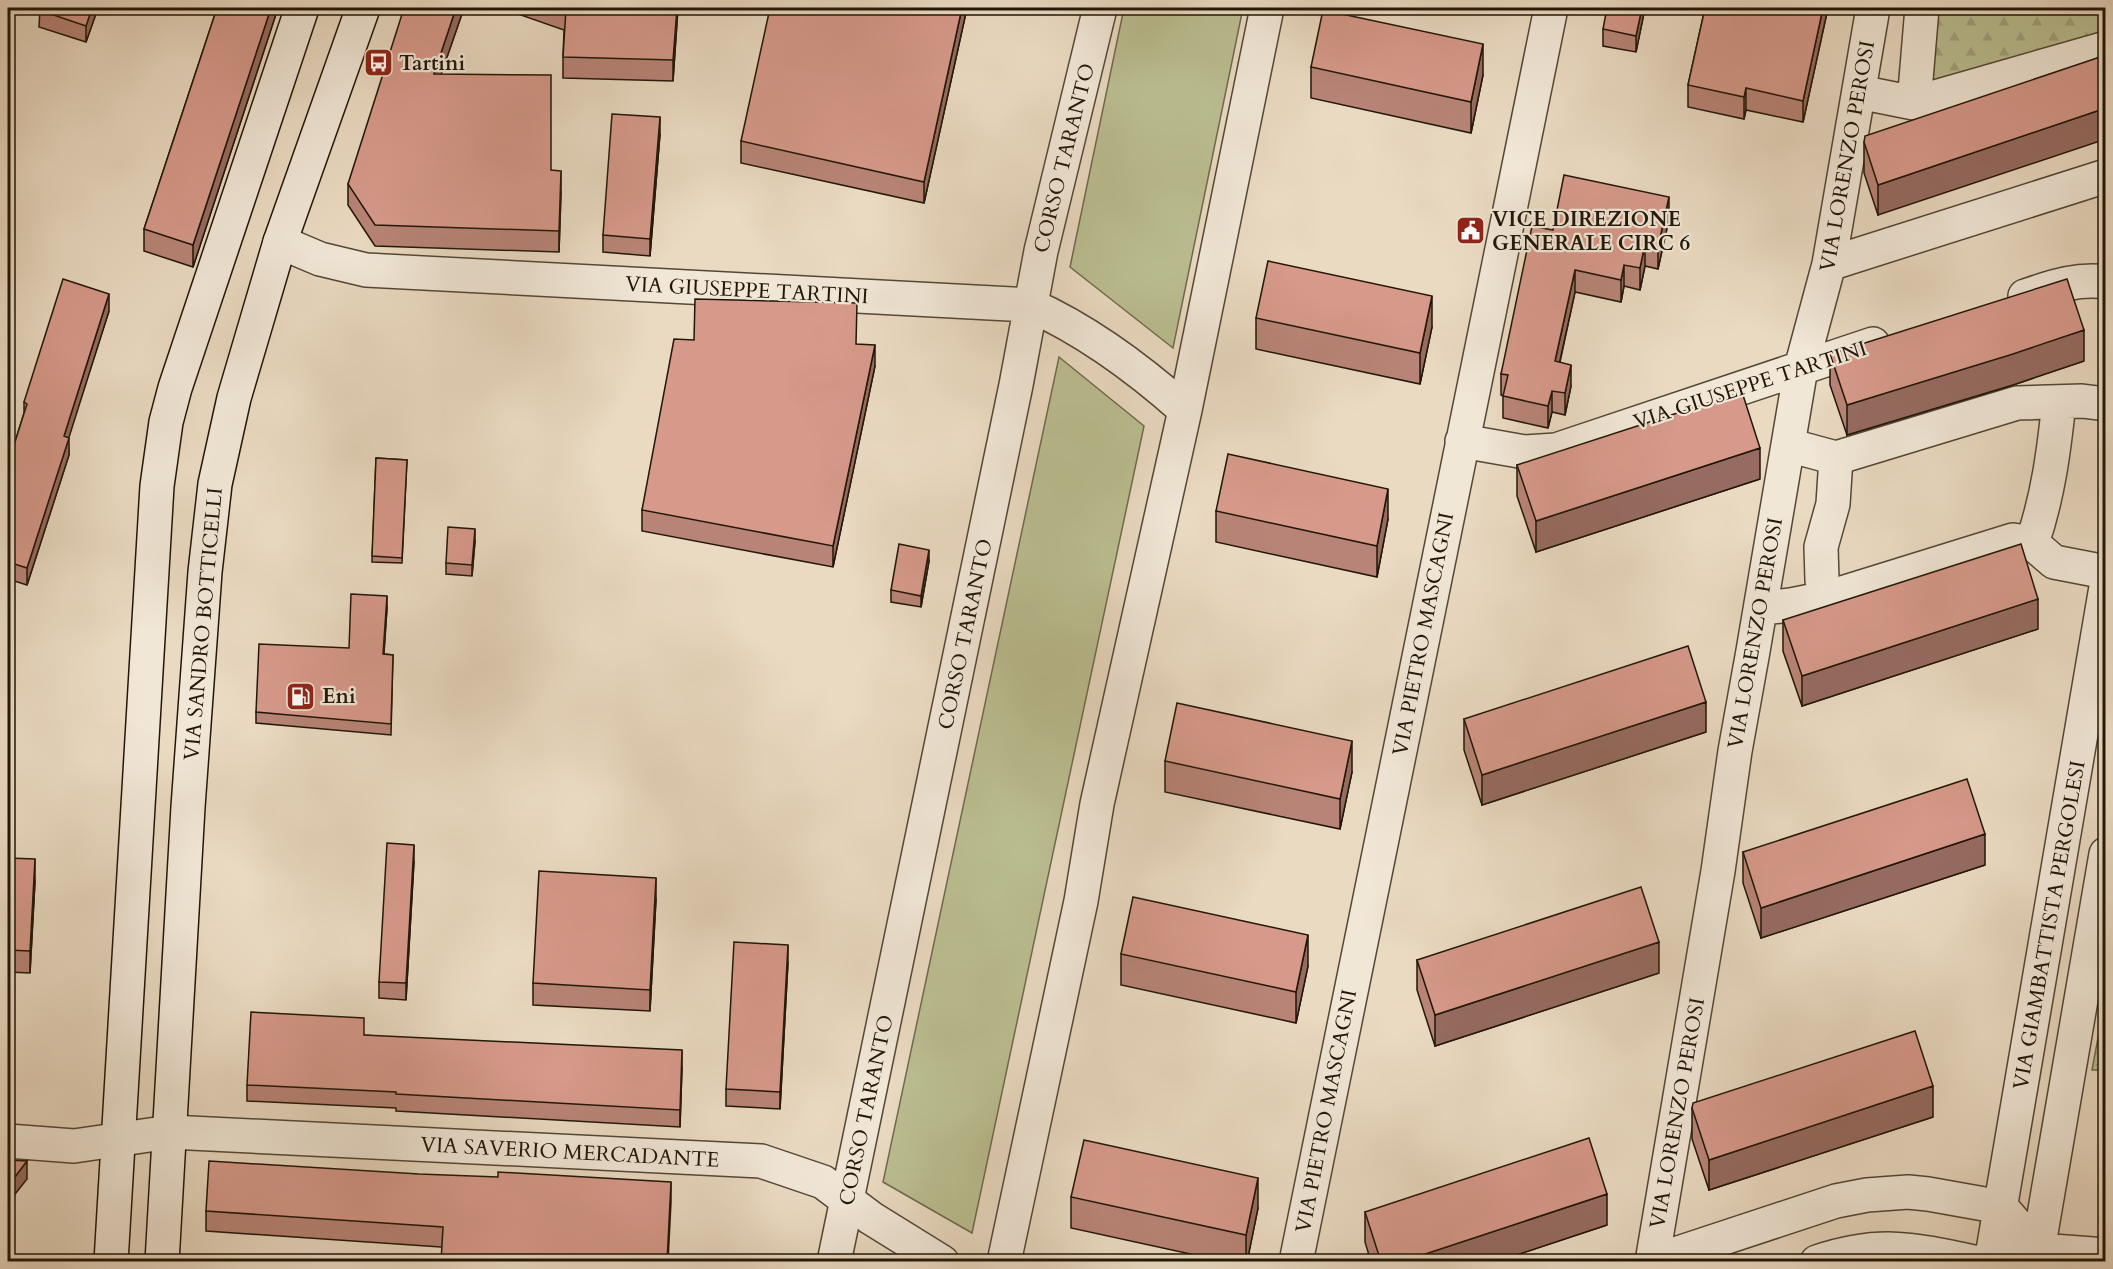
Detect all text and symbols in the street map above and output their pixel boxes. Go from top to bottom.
street label: VIA LORENZO PEROSI [1813,38,1882,274]
bus stop icon: Tartini [362,47,394,79]
place label: Tartini [399,49,465,78]
street label: CORSO TARANTO [1027,60,1102,256]
place label: VICE DIREZIONE GENERALE CIRC 6 [1492,205,1691,258]
public building icon: VICE DIREZIONE GENERALE CIRC 6 [1455,215,1487,247]
street label: VIA GIUSEPPE TARTINI [625,270,869,311]
street label: VIA GIUSEPPE TARTINI [1630,334,1870,437]
street label: VIA SANDRO BOTTICELLI [177,486,230,762]
street label: VIA PIETRO MASCAGNI [1386,510,1461,758]
street label: VIA LORENZO PEROSI [1721,515,1790,751]
street label: CORSO TARANTO [931,536,1000,732]
fuel station icon: Eni [285,680,317,712]
place label: Eni [322,682,356,711]
street label: VIA GIAMBATTISTA PERGOLESI [2006,758,2093,1092]
street label: VIA PIETRO MASCAGNI [1289,987,1364,1235]
street label: VIA LORENZO PEROSI [1643,995,1712,1231]
street label: CORSO TARANTO [832,1012,901,1208]
street label: VIA SAVERIO MERCADANTE [420,1130,720,1175]

